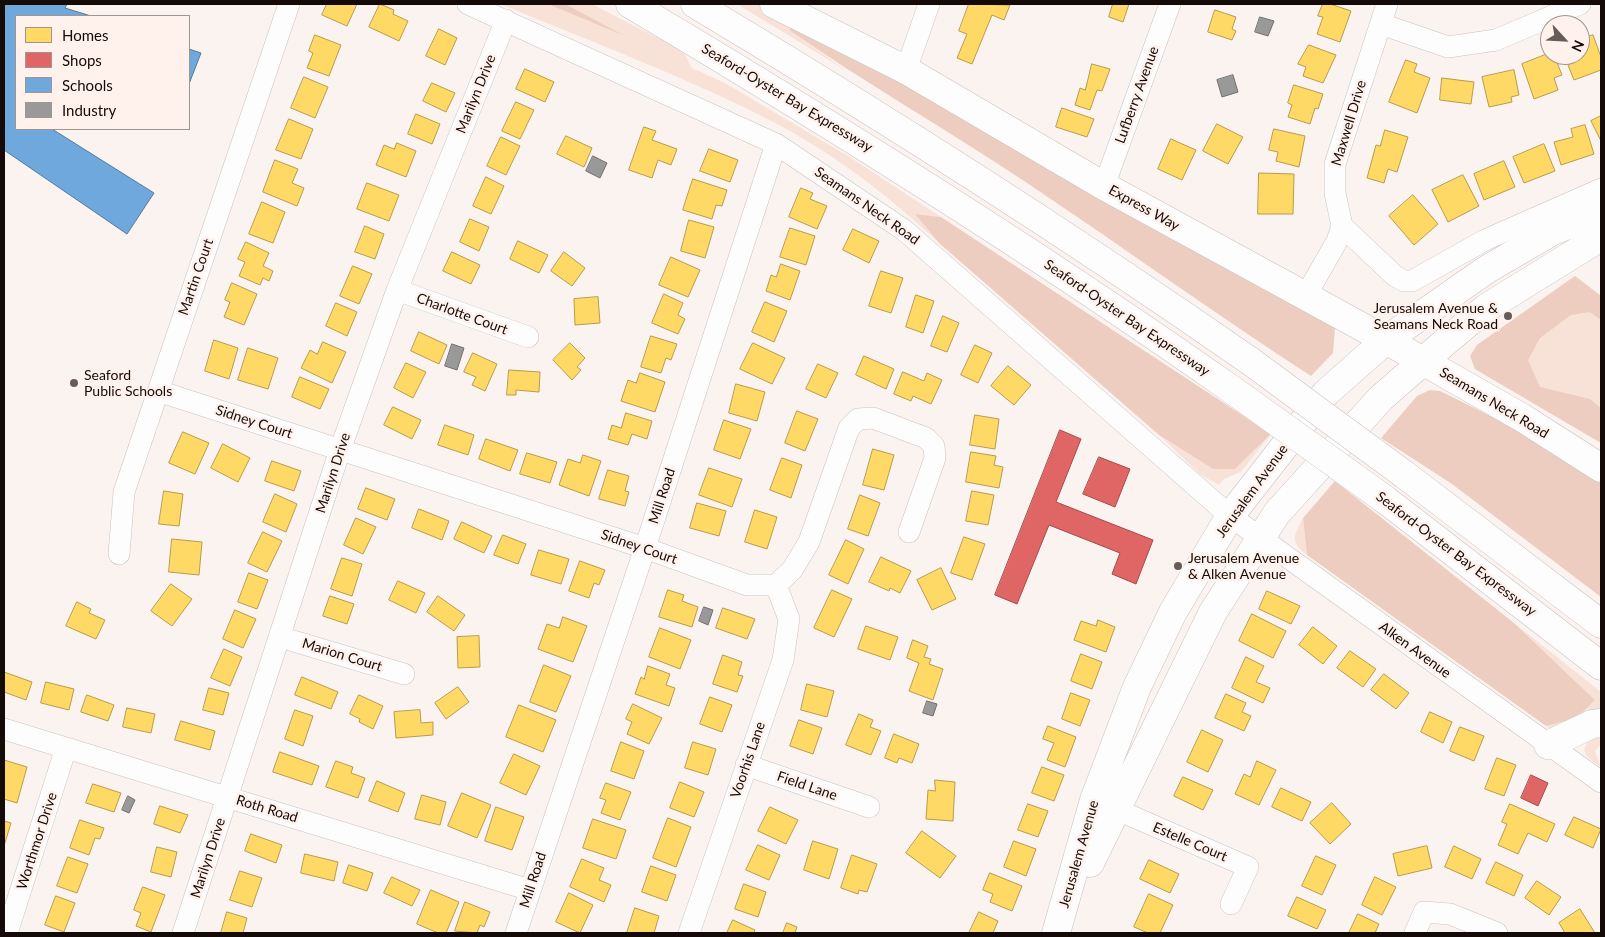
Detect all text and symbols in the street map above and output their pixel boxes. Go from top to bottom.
legend [15,15,190,130]
north arrow [1540,15,1590,65]
text: Homes [62,26,108,44]
text: N [1568,38,1588,55]
street label: Seaford-Oyster Bay Expressway [699,40,875,156]
street label: Lufberry Avenue [1112,44,1162,146]
text: Shops [62,51,102,69]
street label: Marilyn Drive [453,52,499,136]
text: Schools [62,76,113,94]
street label: Maxwell Drive [1328,78,1370,168]
text: Industry [62,101,116,119]
street label: Seamans Neck Road [811,164,923,248]
street label: Express Way [1106,182,1182,234]
street label: Martin Court [175,236,217,318]
street label: Seaford-Oyster Bay Expressway [1041,256,1213,380]
street label: Charlotte Court [414,290,510,338]
place label: Jerusalem Avenue & Seamans Neck Road [1373,300,1498,332]
marker: Jerusalem Avenue & Seamans Neck Road [1502,310,1514,322]
street label: Seamans Neck Road [1436,364,1552,442]
place label: Seaford Public Schools [84,367,172,400]
marker: Seaford Public Schools [68,377,80,389]
street label: Sidney Court [214,402,294,442]
street label: Marilyn Drive [312,431,354,515]
street label: Jerusalem Avenue [1213,441,1291,541]
street label: Mill Road [645,466,679,526]
street label: Seaford-Oyster Bay Expressway [1373,488,1539,620]
street label: Sidney Court [599,526,679,568]
place label: Jerusalem Avenue & Alken Avenue [1188,550,1299,582]
marker: Jerusalem Avenue & Alken Avenue [1172,560,1184,572]
street label: Alken Avenue [1376,618,1454,682]
street label: Marion Court [300,635,384,675]
street label: Voorhis Lane [727,720,769,800]
street label: Field Lane [775,768,839,804]
street label: Worthmor Drive [13,790,61,892]
street label: Roth Road [234,792,300,826]
street label: Jerusalem Avenue [1056,798,1102,910]
street label: Marilyn Drive [187,816,229,900]
street label: Estelle Court [1150,819,1230,865]
street label: Mill Road [516,850,550,910]

